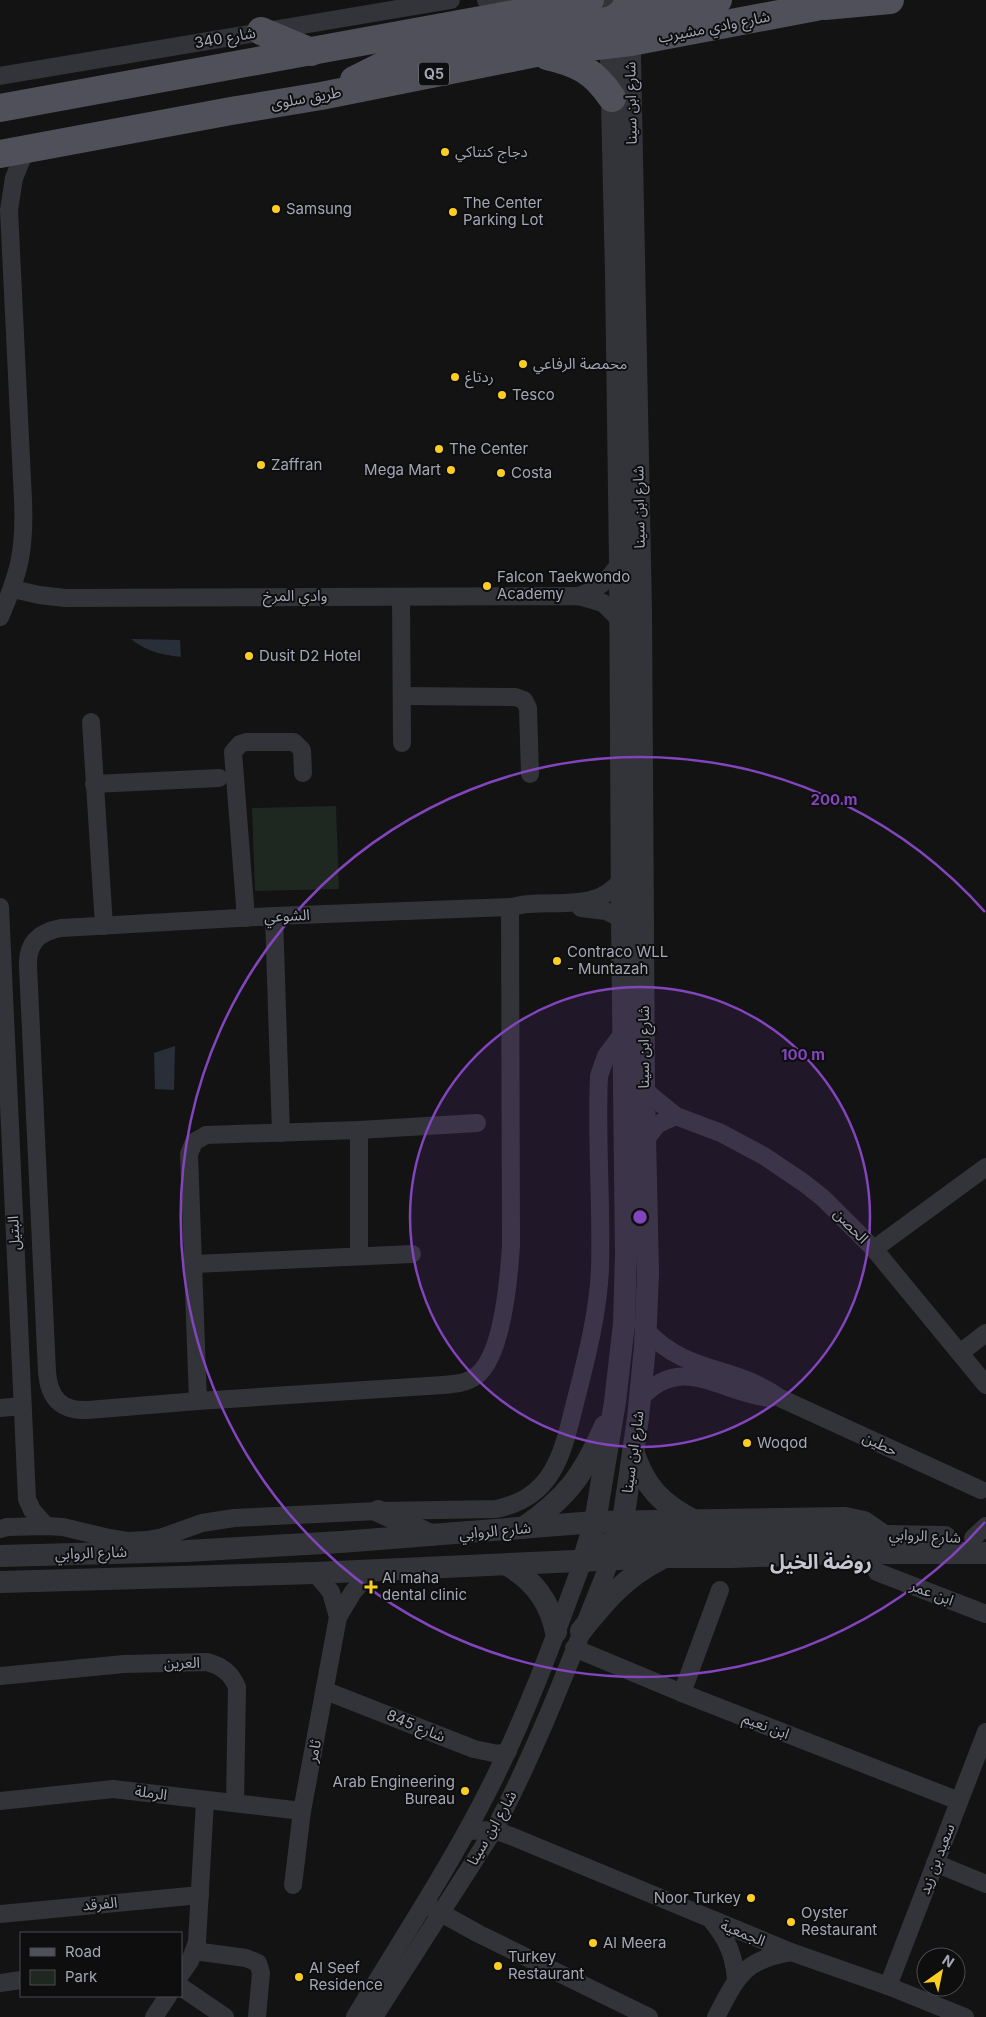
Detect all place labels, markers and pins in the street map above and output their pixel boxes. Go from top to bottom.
place label: دجاج كنتاكي [455,142,528,164]
marker: دجاج كنتاكي [439,146,451,158]
place label: The Center Parking Lot [463,193,544,229]
place label: Samsung [286,199,352,218]
marker: Samsung [270,203,282,215]
marker: The Center Parking Lot [447,206,459,218]
place label: محمصة الرفاعي [533,354,627,375]
marker: محمصة الرفاعي [517,358,529,370]
place label: ردتاغ [465,367,494,389]
marker: ردتاغ [449,371,461,383]
place label: Tesco [512,385,555,404]
marker: Tesco [496,389,508,401]
place label: The Center [449,439,529,458]
marker: The Center [433,443,445,455]
place label: Zaffran [271,455,322,474]
marker: Zaffran [255,459,267,471]
place label: Mega Mart [364,460,441,479]
place label: Costa [511,463,552,482]
marker: Mega Mart [445,464,457,476]
marker: Costa [495,467,507,479]
place label: Falcon Taekwondo Academy [497,567,630,603]
marker: Falcon Taekwondo Academy [481,580,493,592]
place label: Dusit D2 Hotel [259,646,361,665]
marker: Dusit D2 Hotel [243,650,255,662]
place label: Contraco WLL - Muntazah [567,942,668,978]
marker: Contraco WLL - Muntazah [551,955,563,967]
centre of rings [631,1208,649,1226]
place label: Woqod [757,1433,807,1452]
marker: Woqod [741,1437,753,1449]
place label: Al maha dental clinic [382,1568,467,1604]
marker: Al maha dental clinic [364,1580,378,1594]
place label: Arab Engineering Bureau [333,1772,455,1808]
marker: Arab Engineering Bureau [459,1785,471,1797]
place label: Noor Turkey [654,1888,742,1907]
marker: Noor Turkey [745,1892,757,1904]
place label: Oyster Restaurant [801,1903,877,1939]
marker: Oyster Restaurant [785,1916,797,1928]
place label: Al Meera [603,1933,666,1952]
marker: Al Meera [587,1937,599,1949]
place label: Turkey Restaurant [508,1947,584,1983]
place label: Al Seef Residence [309,1958,383,1994]
marker: Turkey Restaurant [492,1960,504,1972]
marker: Al Seef Residence [293,1971,305,1983]

